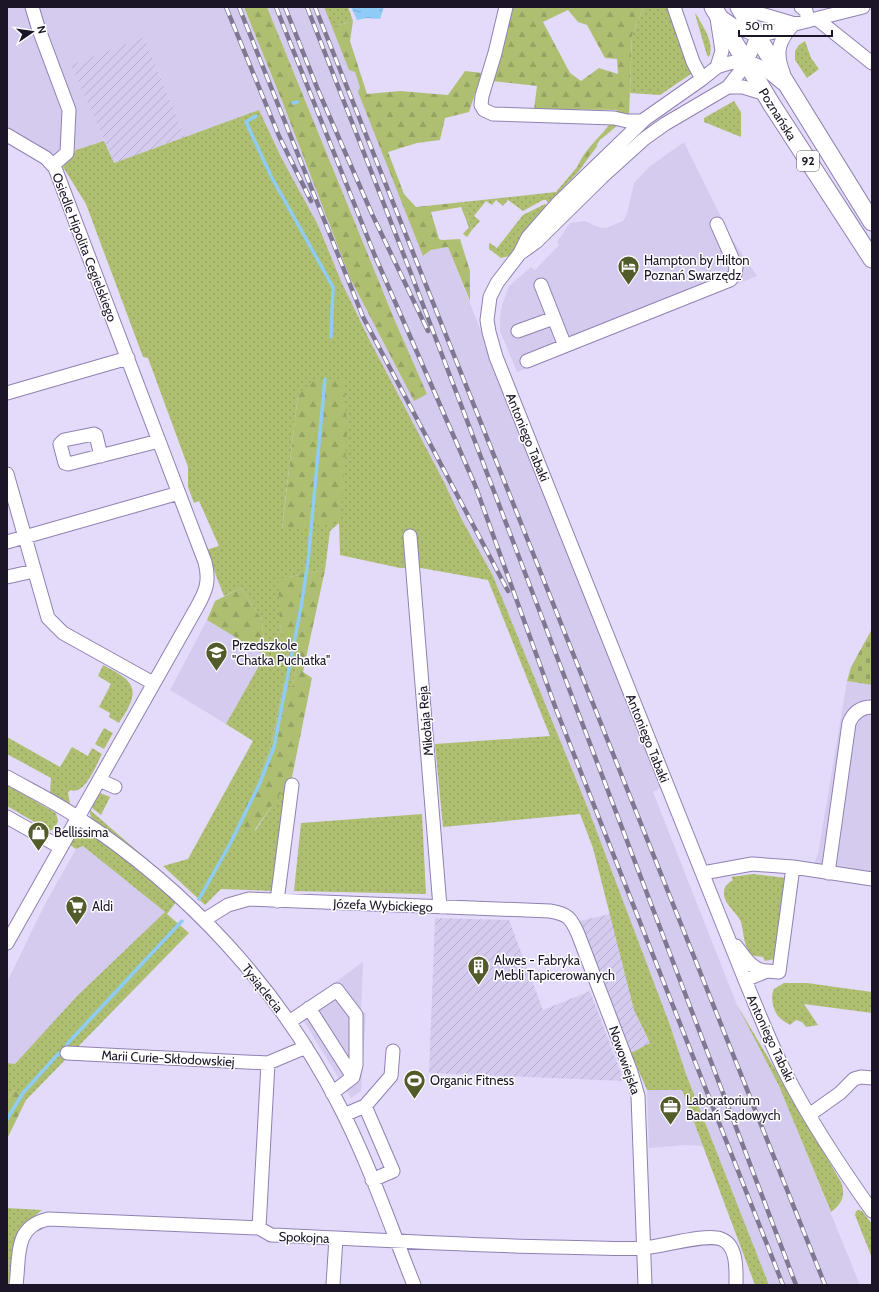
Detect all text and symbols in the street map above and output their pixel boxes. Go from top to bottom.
north arrow [12,12,52,52]
scale bar [739,12,832,38]
text: 50 m [745,18,773,33]
text: N [34,24,49,35]
street label: Poznańska [756,85,801,144]
road number: 92 [797,151,819,171]
street label: Osiedle Hipolita Cegielskiego [49,170,121,324]
place label: Hampton by Hilton Poznań Swarzędz [644,252,750,283]
hotel icon: Hampton by Hilton Poznań Swarzędz [615,254,641,287]
street label: Antoniego Tabaki [503,390,553,484]
place label: Przedszkole "Chatka Puchatka" [232,637,330,668]
school or university icon: Przedszkole "Chatka Puchatka" [204,639,230,672]
street label: Mikołaja Reja [414,684,437,757]
street label: Antoniego Tabaki [623,691,673,785]
shop icon: Bellissima [25,819,51,852]
place label: Bellissima [54,824,109,840]
supermarket icon: Aldi [63,893,89,926]
street label: Józefa Wybickiego [332,895,433,915]
place label: Aldi [92,898,113,914]
place label: Alwes - Fabryka Mebli Tapicerowanych [494,952,615,983]
building icon: Alwes - Fabryka Mebli Tapicerowanych [466,954,492,987]
street label: Tysiąclecia [239,961,287,1016]
street label: Antoniego Tabaki [744,992,798,1084]
street label: Nowowiejska [605,1024,644,1097]
street label: Marii Curie-Skłodowskiej [101,1047,235,1070]
sports icon: Organic Fitness [401,1067,427,1100]
place label: Organic Fitness [430,1072,515,1088]
place label: Laboratorium Badań Sądowych [686,1092,781,1123]
office icon: Laboratorium Badań Sądowych [657,1094,683,1127]
street label: Spokojna [278,1228,330,1247]

